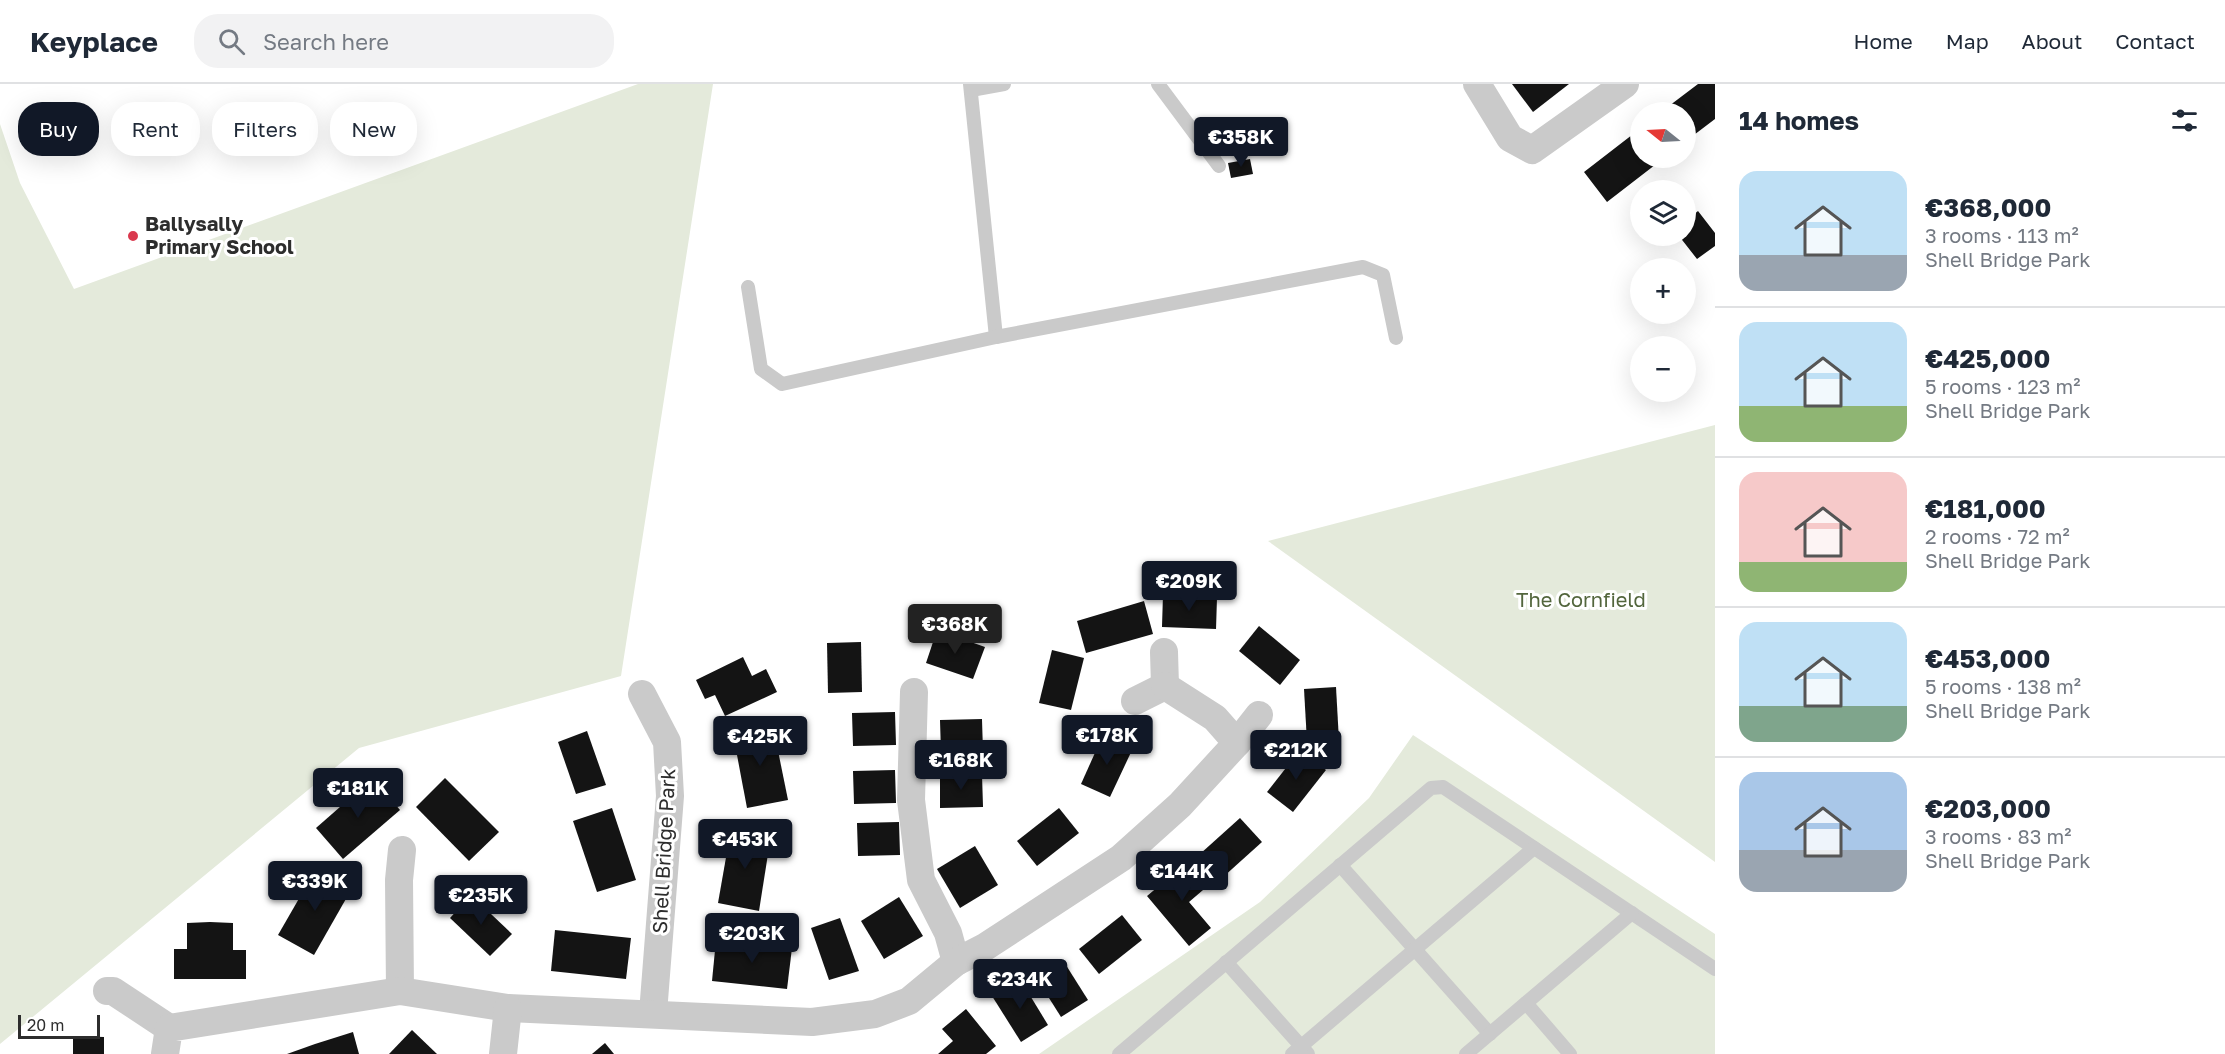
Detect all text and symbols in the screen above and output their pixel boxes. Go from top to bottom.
search box [194,14,614,68]
text: Keyplace [30,25,158,58]
icon: search [215,25,248,58]
text: Search here [263,28,389,55]
text: Home [1853,28,1913,54]
text: Map [1946,28,1989,54]
text: About [2022,28,2082,54]
text: Contact [2115,28,2195,54]
chip: Buy [18,102,99,156]
chip: Rent [111,102,200,156]
chip: Filters [212,102,318,156]
chip: New [330,102,417,156]
north arrow [1630,102,1696,168]
map controls [1630,102,1696,402]
icon: filters [2168,104,2201,137]
text: 14 homes [1739,105,1859,136]
pin: €358K [1199,117,1283,168]
text: €358K [1208,124,1274,148]
button: layers [1630,180,1696,246]
text: €368,000 [1925,192,2051,223]
icon: home [1787,195,1859,267]
place label: Ballysally Primary School [145,211,294,258]
text: 3 rooms · 113 m² [1925,223,2079,247]
marker: Ballysally Primary School [126,229,140,243]
text: Shell Bridge Park [1925,247,2091,271]
button: + [1630,258,1696,324]
button: − [1630,336,1696,402]
text: €425,000 [1925,343,2050,374]
icon: home [1787,346,1859,418]
text: 5 rooms · 123 m² [1925,374,2080,398]
text: Shell Bridge Park [1925,398,2091,422]
text: €181,000 [1925,493,2046,524]
icon: home [1787,496,1859,568]
text: 2 rooms · 72 m² [1925,524,2070,548]
text: Shell Bridge Park [1925,548,2091,572]
pin: €209K [1147,561,1231,612]
text: €209K [1156,568,1222,592]
park label: The Cornfield [1516,587,1646,611]
pin: €368K [913,604,997,655]
text: €368K [922,611,988,635]
text: €453,000 [1925,643,2050,674]
icon: home [1787,646,1859,718]
text: 5 rooms · 138 m² [1925,674,2081,698]
text: Shell Bridge Park [1925,698,2091,722]
pin: €178K [1065,715,1149,766]
pin: €425K [718,716,802,767]
text: €178K [1076,722,1138,746]
text: €425K [727,723,793,747]
pin: €212K [1254,730,1338,781]
text: €212K [1264,737,1328,761]
pin: €168K [919,740,1003,791]
text: €168K [929,747,993,771]
pin: €181K [316,768,400,819]
street label: Shell Bridge Park [647,768,679,934]
text: €181K [327,775,389,799]
text: €203,000 [1925,793,2051,824]
icon: home [1787,796,1859,868]
pin: €453K [703,819,787,870]
text: 3 rooms · 83 m² [1925,824,2071,848]
text: €453K [712,826,778,850]
text: Shell Bridge Park [1925,848,2091,872]
pin: €144K [1140,851,1224,902]
text: €144K [1150,858,1214,882]
pin: €339K [273,861,357,912]
text: €339K [282,868,348,892]
pin: €235K [439,875,523,926]
text: €235K [448,882,514,906]
pin: €203K [710,913,794,964]
text: €203K [719,920,785,944]
pin: €234K [978,959,1062,1010]
text: €234K [987,966,1053,990]
scale bar [18,1012,100,1040]
text: 20 m [27,1015,64,1035]

